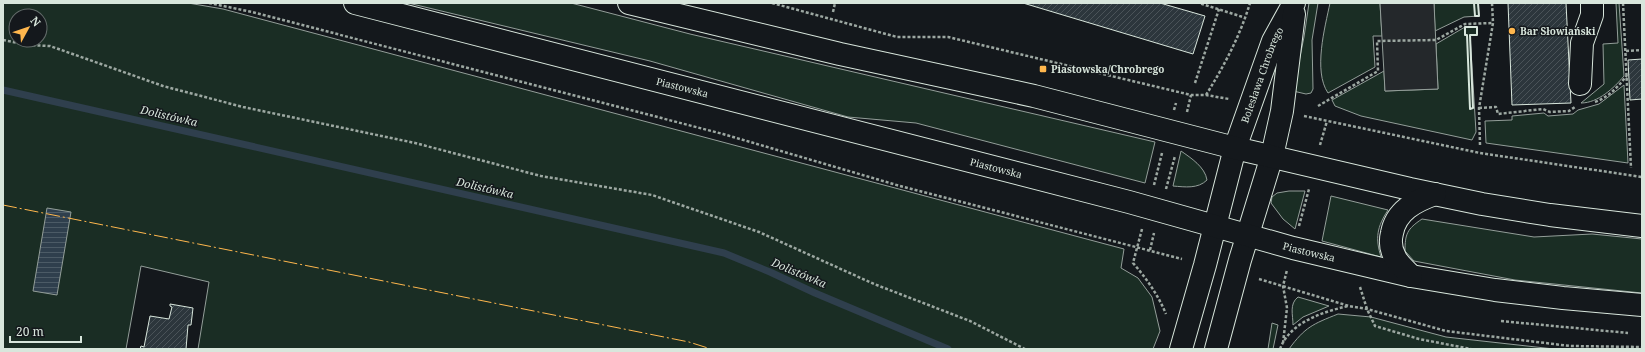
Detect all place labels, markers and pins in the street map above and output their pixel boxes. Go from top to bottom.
place label: Bar Słowiański [1520,24,1596,38]
marker: Bar Słowiański [1507,26,1517,36]
place label: Piastowska/Chrobrego [1051,62,1164,76]
marker: Piastowska/Chrobrego [1038,64,1048,74]

